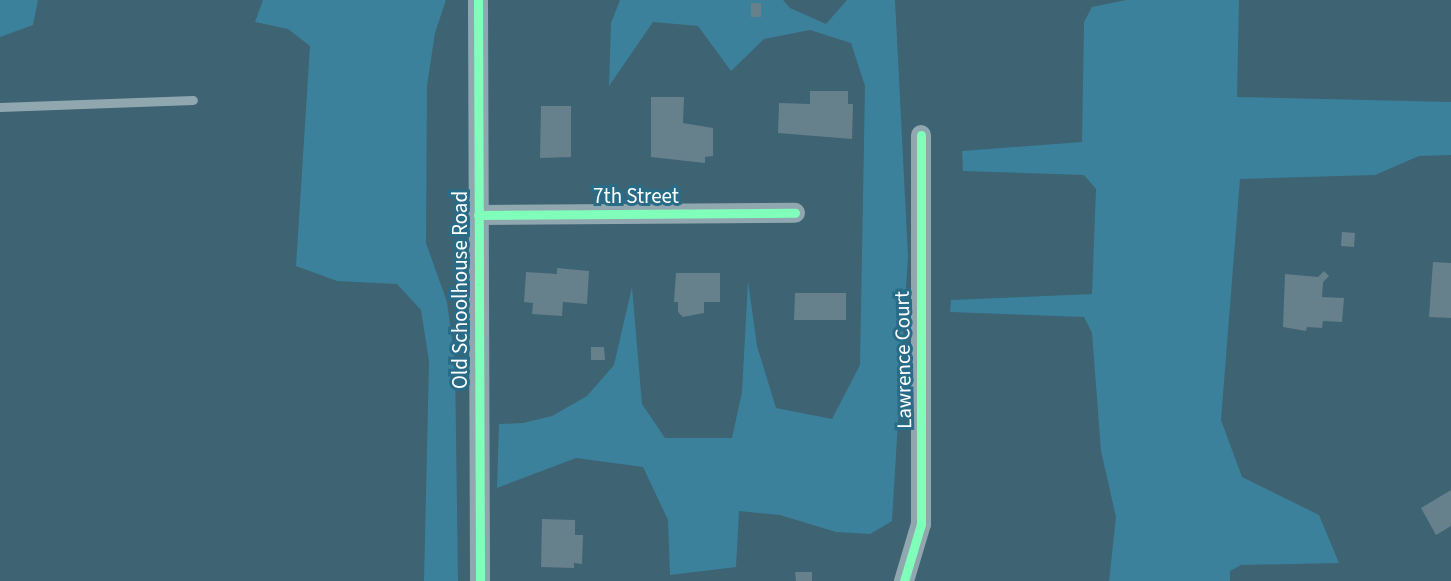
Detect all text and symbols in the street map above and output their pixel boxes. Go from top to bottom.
street label: 7th Street [593,183,679,209]
street label: Old Schoolhouse Road [447,191,473,389]
street label: Lawrence Court [889,291,917,429]

